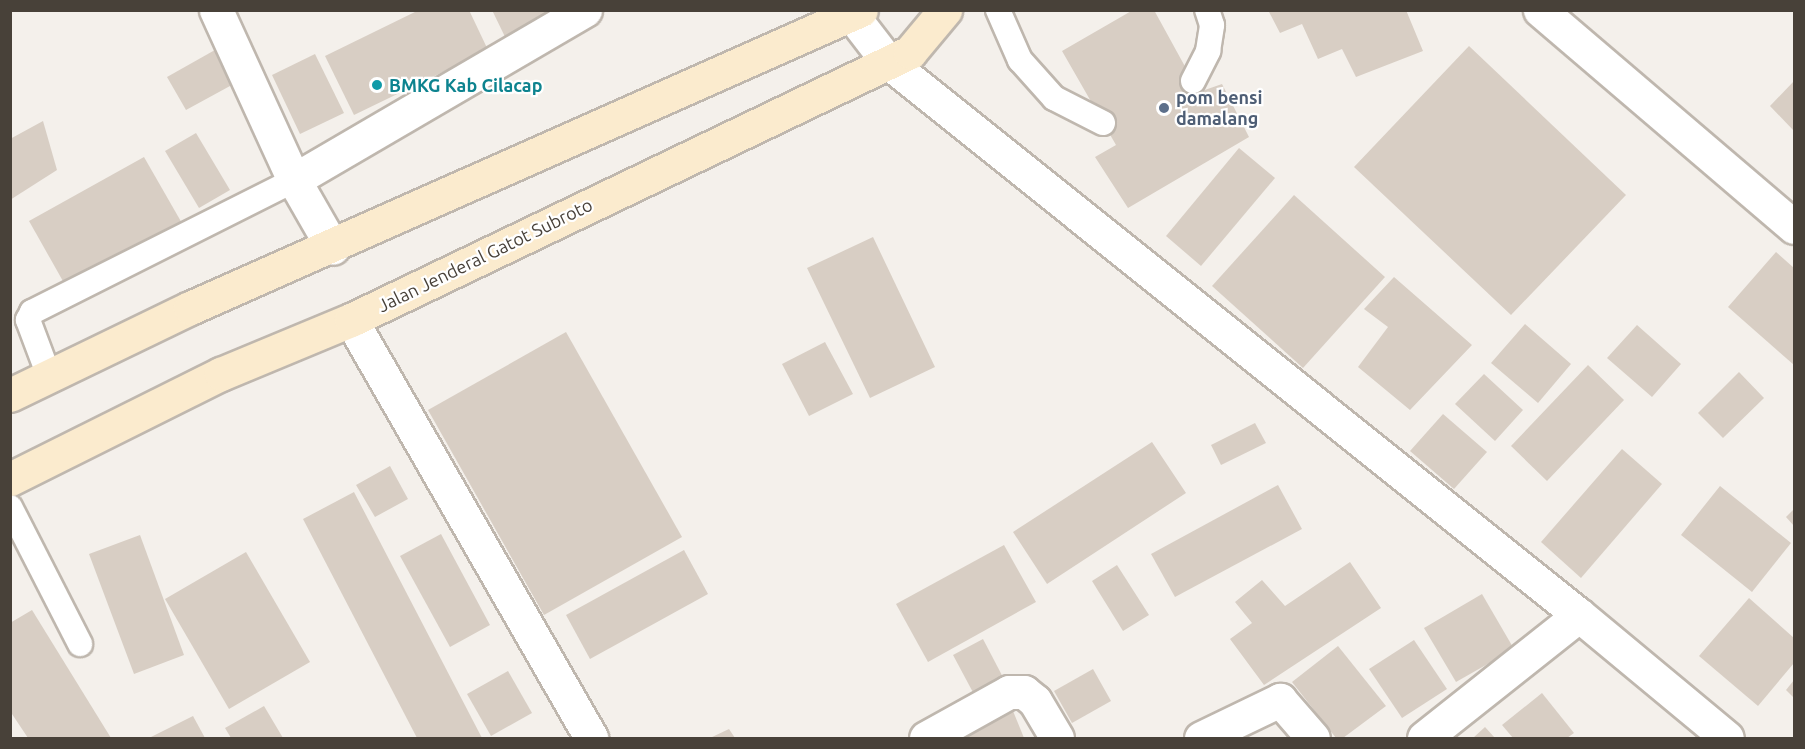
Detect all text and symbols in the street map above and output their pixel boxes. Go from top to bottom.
place label: BMKG Kab Cilacap [389,74,542,96]
marker: BMKG Kab Cilacap [370,78,384,92]
place label: pom bensi damalang [1176,87,1263,130]
marker: pom bensi damalang [1157,101,1171,115]
street label: Jalan Jenderal Gatot Subroto [374,194,596,316]

